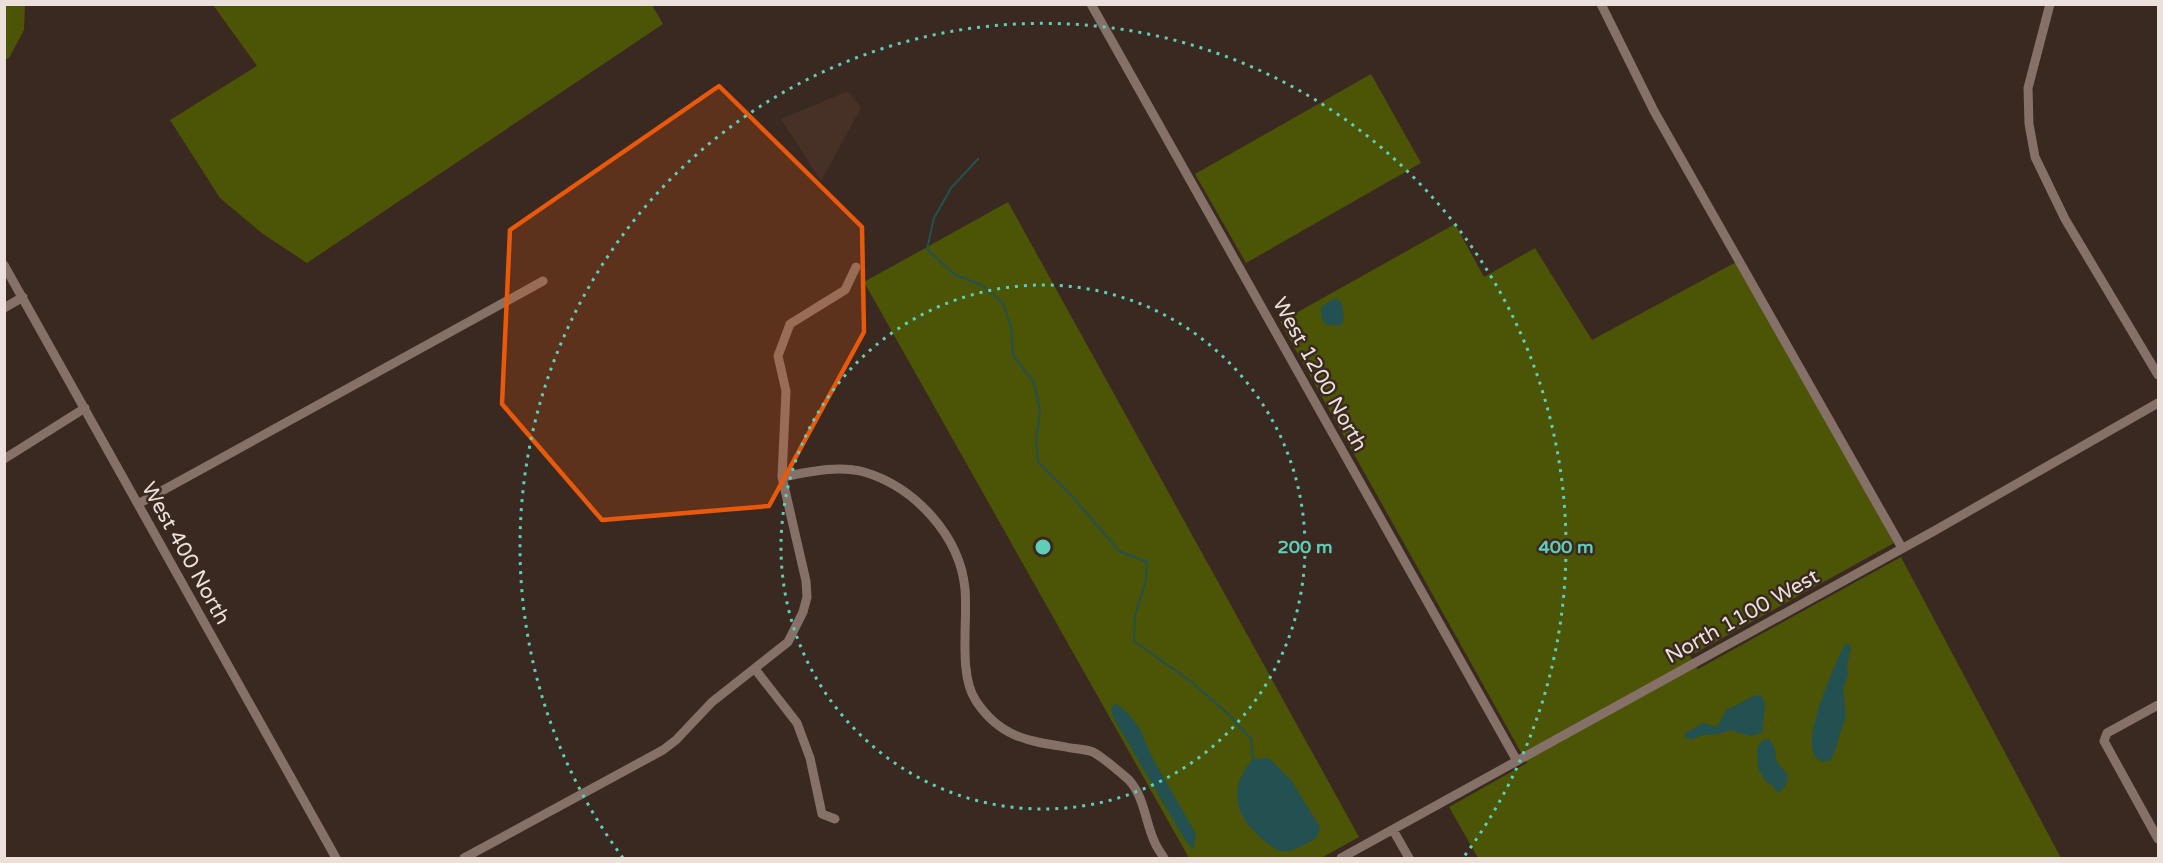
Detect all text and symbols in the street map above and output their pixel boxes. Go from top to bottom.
street label: West 1200 North [1267,293,1372,456]
street label: West 400 North [136,478,235,629]
text: 200 m [1277,536,1333,558]
text: 400 m [1538,536,1594,558]
centre of rings [1033,537,1053,557]
street label: North 1100 West [1661,564,1824,669]

